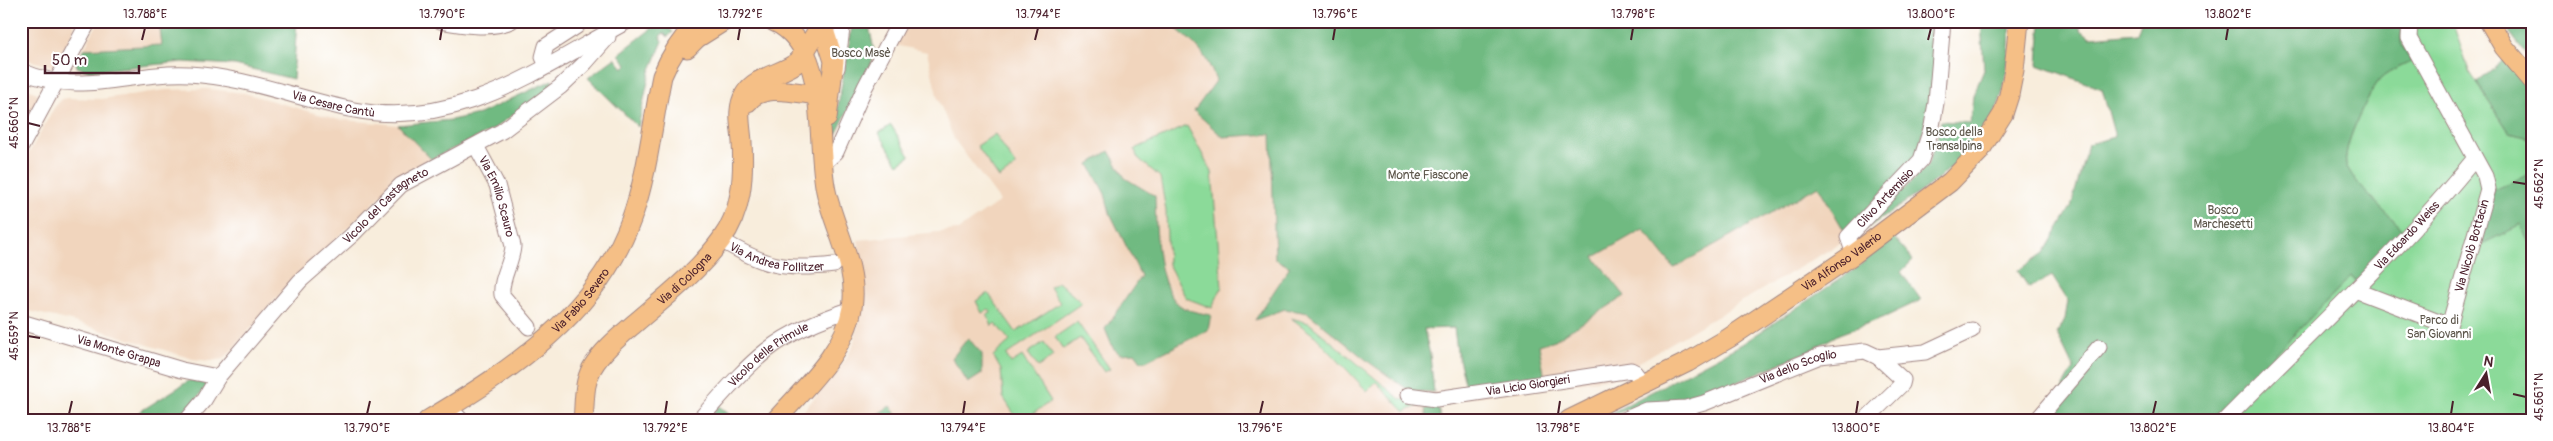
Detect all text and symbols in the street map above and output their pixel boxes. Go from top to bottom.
text: 13.788°E [123,7,167,22]
text: 13.790°E [419,7,465,22]
text: 13.792°E [718,7,762,22]
text: 13.794°E [1015,7,1061,22]
text: 13.796°E [1312,7,1358,22]
text: 13.798°E [1611,7,1655,22]
text: 13.800°E [1907,7,1955,22]
text: 13.802°E [2205,7,2251,22]
scale bar [45,42,139,74]
park label: Bosco Masè [831,46,891,61]
text: 50 m [52,51,87,70]
street label: Via Cesare Cantù [290,87,376,120]
text: 45.660°N [7,97,22,149]
park label: Bosco della Transalpina [1926,125,1983,154]
street label: Via Emilio Scauro [475,153,518,239]
text: 45.662°N [2532,159,2547,209]
street label: Vicolo del Castagneto [340,164,432,247]
street label: Clivo Artemisio [1853,164,1917,231]
park label: Monte Fiascone [1388,168,1468,183]
street label: Via Edoardo Weiss [2371,197,2443,274]
street label: Via Nicolò Bottacin [2451,197,2492,294]
park label: Bosco Marchesetti [2193,203,2253,232]
street label: Via Alfonso Valerio [1799,228,1885,295]
street label: Via Andrea Pollitzer [727,239,826,275]
street label: Via di Cologna [654,249,715,309]
street label: Via Fabio Severo [549,265,613,337]
text: 45.659°N [7,311,22,361]
park label: Parco di San Giovanni [2407,313,2471,342]
street label: Vicolo delle Primule [725,319,811,390]
street label: Via Monte Grappa [75,331,163,371]
street label: Via dello Scoglio [1757,347,1838,387]
north arrow [2460,348,2510,398]
text: N [2482,352,2495,371]
street label: Via Licio Giorgieri [1484,372,1571,399]
text: 45.661°N [2532,373,2547,421]
text: 13.788°E [47,421,91,436]
text: 13.790°E [344,421,390,436]
text: 13.792°E [643,421,687,436]
text: 13.794°E [940,421,986,436]
text: 13.796°E [1237,421,1283,436]
text: 13.798°E [1536,421,1580,436]
text: 13.800°E [1832,421,1880,436]
text: 13.802°E [2130,421,2176,436]
text: 13.804°E [2428,421,2474,436]

